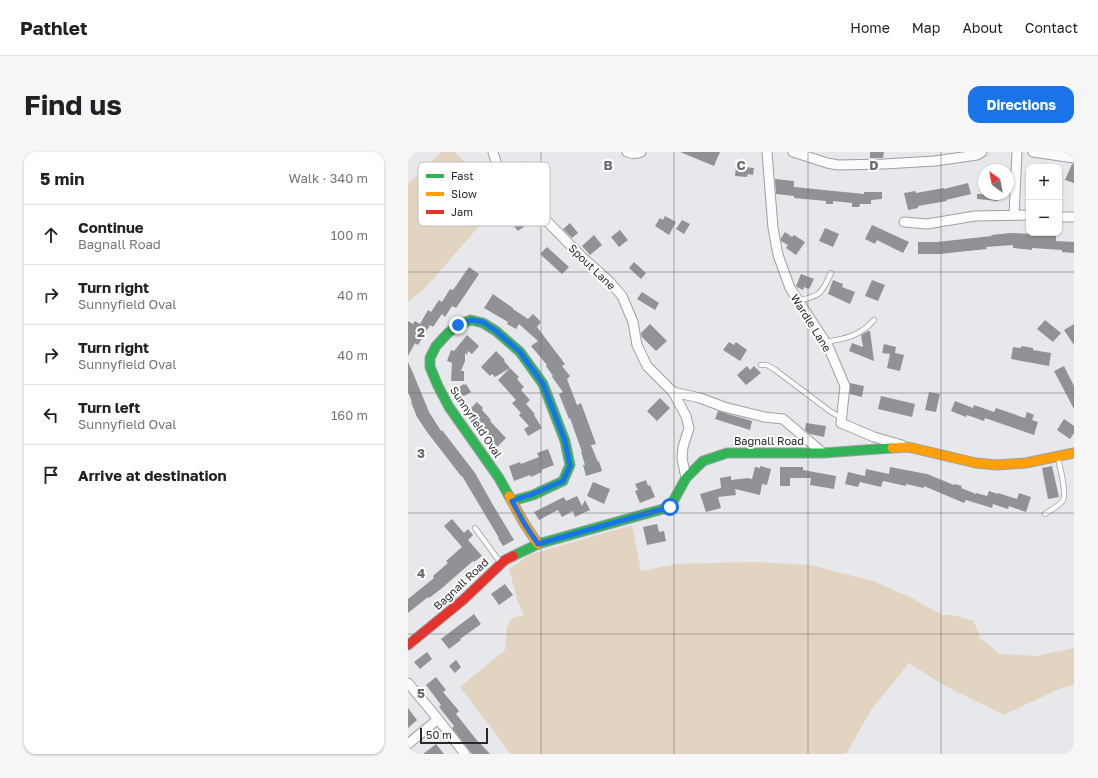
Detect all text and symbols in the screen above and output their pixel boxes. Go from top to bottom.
text: Pathlet [20,16,88,39]
text: Home [850,19,890,36]
text: Map [912,19,940,36]
text: About [962,19,1003,36]
text: Contact [1025,19,1078,36]
button: Directions [968,86,1074,123]
text: Find us [24,88,122,121]
text: B [603,157,613,173]
text: C [736,157,746,173]
text: D [869,157,879,173]
legend [418,162,550,226]
north arrow [978,164,1014,200]
map controls [1026,164,1062,236]
button: + [1026,164,1062,200]
text: 5 min [40,168,84,189]
text: Fast [451,169,474,182]
text: Walk · 340 m [288,170,368,186]
text: Slow [451,187,477,200]
button: − [1026,200,1062,236]
text: Jam [451,205,473,218]
text: Continue [78,218,144,236]
icon: ahead [40,224,62,246]
text: 100 m [331,227,368,243]
text: Bagnall Road [78,236,161,252]
street label: Spout Lane [566,241,618,292]
text: Turn right [78,278,149,296]
icon: right [40,284,62,306]
text: 40 m [337,287,368,303]
street label: Wardle Lane [789,291,834,354]
text: Sunnyfield Oval [78,296,177,312]
route end [449,316,467,334]
text: 2 [417,324,425,340]
text: Turn right [78,338,149,356]
icon: right [40,344,62,366]
text: 40 m [337,347,368,363]
text: Sunnyfield Oval [78,356,177,372]
street label: Sunnyfield Oval [448,384,505,460]
text: Turn left [78,398,140,416]
icon: left [40,404,62,426]
text: 160 m [331,407,368,423]
text: Sunnyfield Oval [78,416,177,432]
street label: Bagnall Road [734,434,804,447]
text: 3 [417,445,425,461]
icon: arrive [40,464,62,486]
text: Arrive at destination [78,466,227,484]
route start [661,498,679,516]
street label: Bagnall Road [431,555,491,612]
text: 4 [417,565,425,581]
text: 5 [417,685,425,701]
scale bar [420,726,488,745]
text: 50 m [426,728,452,741]

